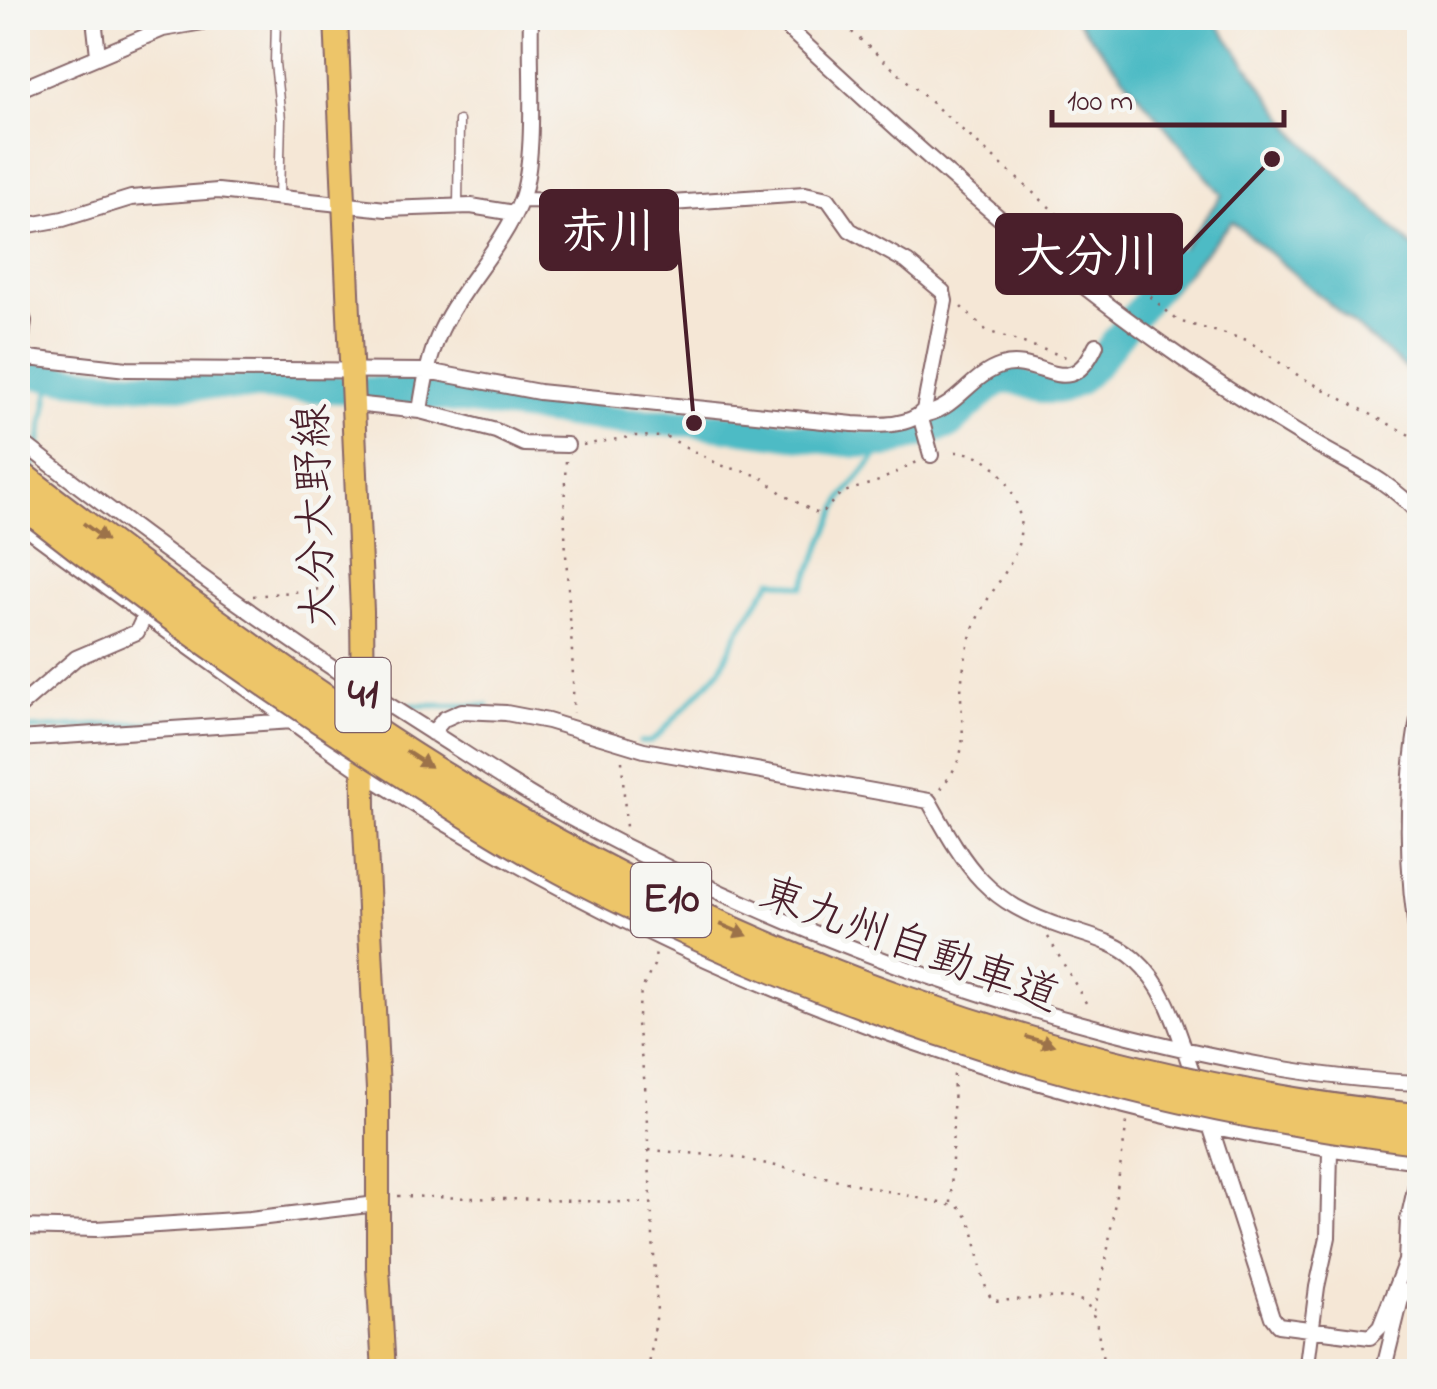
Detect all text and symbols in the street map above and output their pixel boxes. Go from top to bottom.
scale bar [1052,65,1284,127]
text: 100 m [1067,81,1133,125]
callout: 赤川 [541,191,677,269]
text: 赤川 [561,200,657,270]
callout: 大分川 [997,215,1181,293]
text: 大分川 [1017,224,1161,294]
street label: 大分大野線 [281,402,355,630]
one-way arrow [82,521,108,541]
road number: 41 [336,658,390,732]
one-way arrow [405,749,432,767]
street label: 東九州自動車道 [750,862,1068,1032]
road number: E10 [631,863,711,937]
one-way arrow [719,922,749,938]
one-way arrow [1024,1033,1055,1049]

